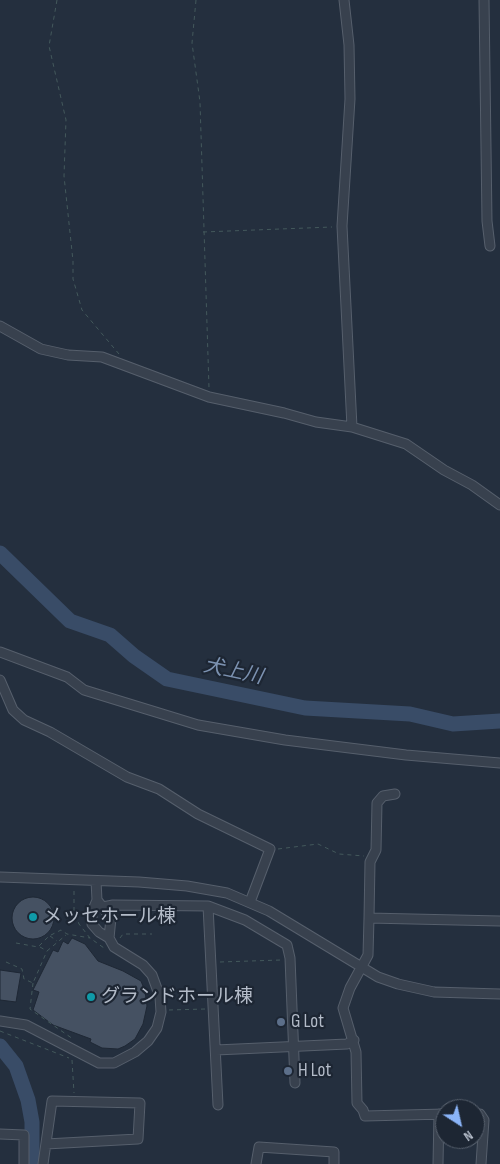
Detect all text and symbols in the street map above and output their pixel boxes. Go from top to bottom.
water label: 犬上川 [201,654,265,690]
place label: メッセホール棟 [43,906,176,928]
marker: メッセホール棟 [27,911,39,923]
place label: グランドホール棟 [101,986,253,1008]
marker: グランドホール棟 [85,991,97,1003]
place label: G Lot [291,1011,324,1033]
marker: G Lot [275,1016,287,1028]
place label: H Lot [298,1060,331,1082]
marker: H Lot [282,1065,294,1077]
north arrow [435,1099,485,1149]
text: N [460,1127,476,1145]

